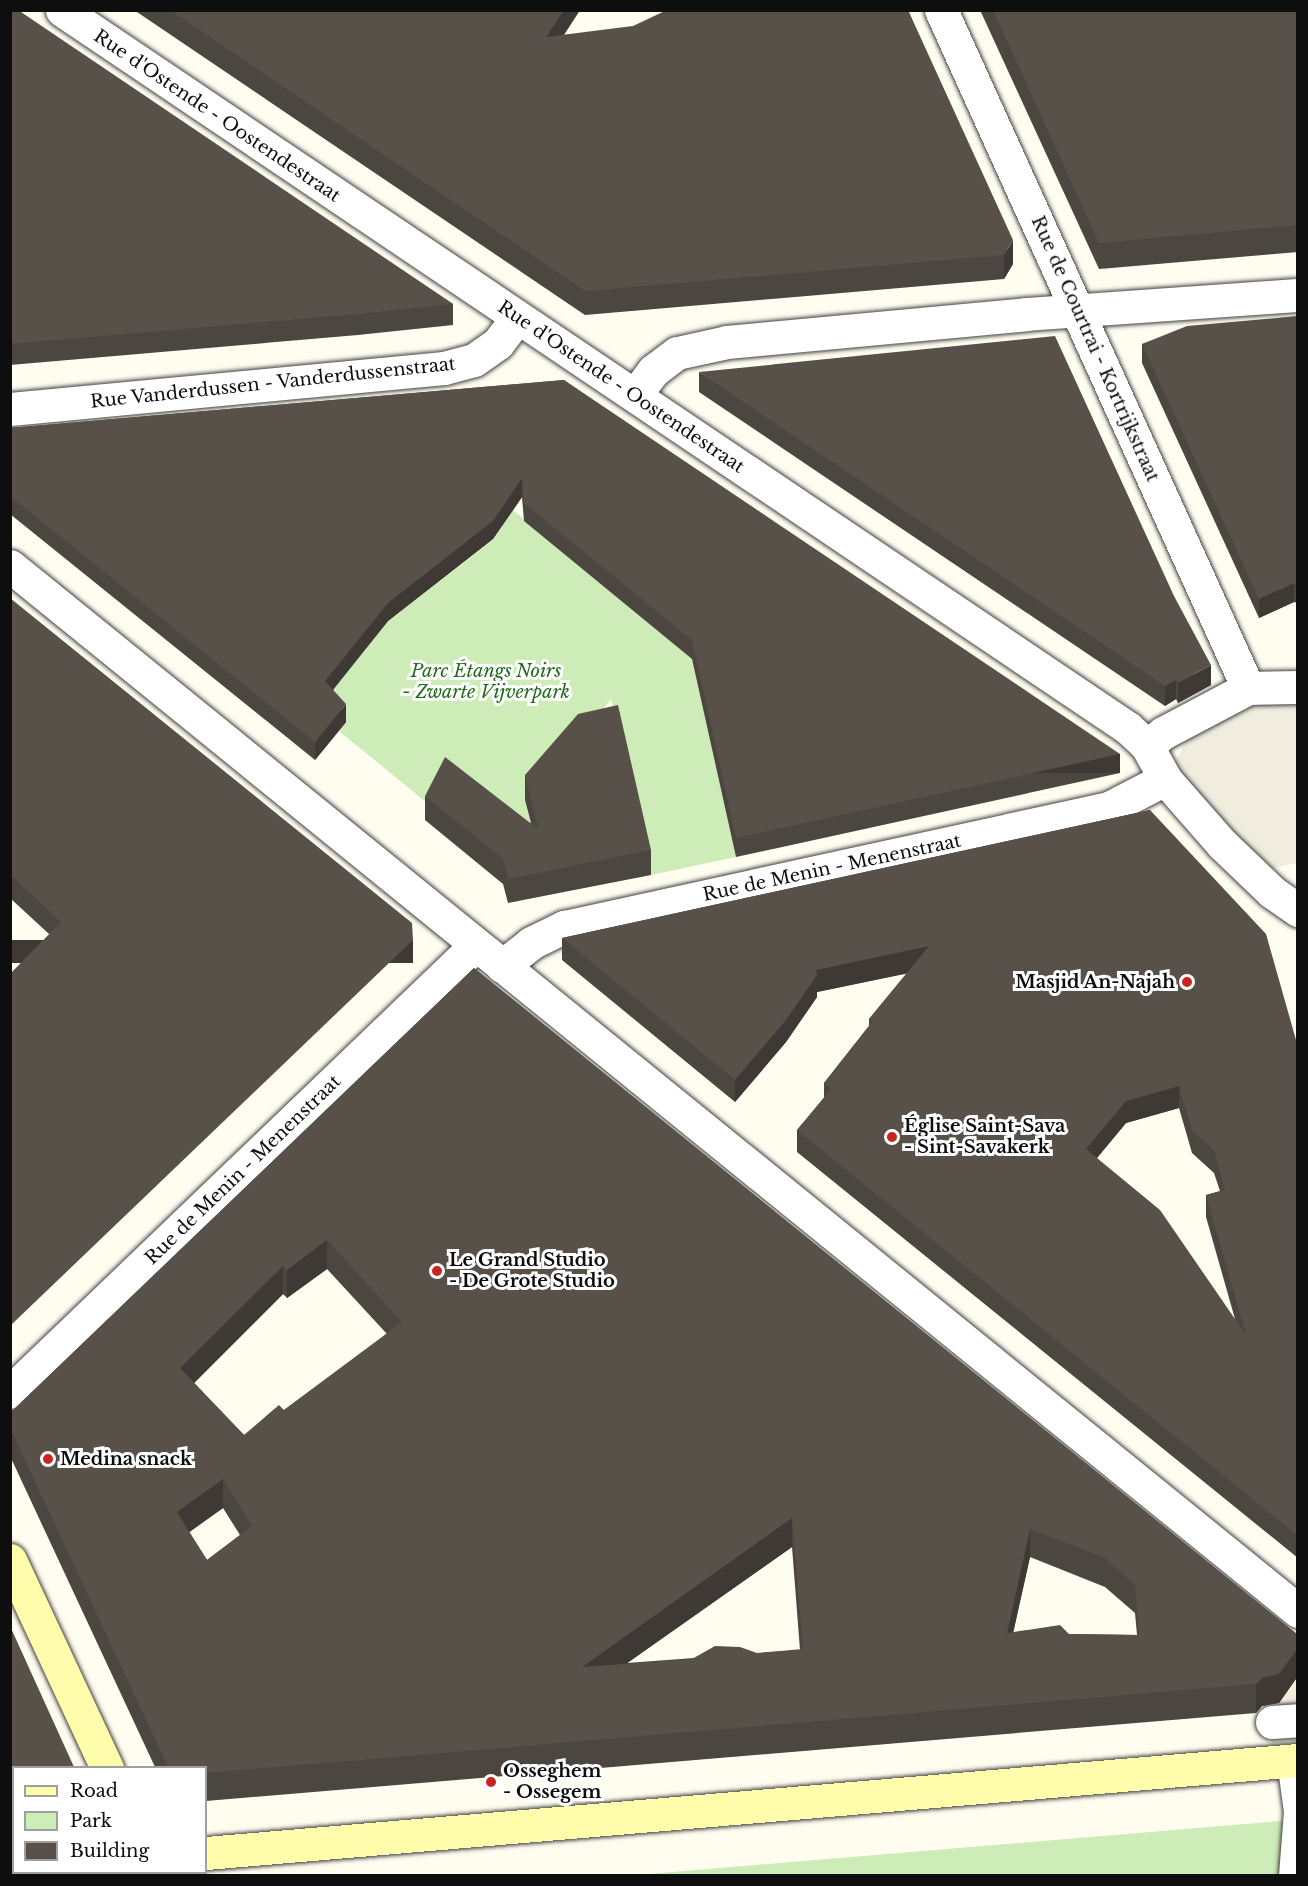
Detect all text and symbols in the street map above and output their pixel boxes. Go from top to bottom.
street label: Rue d'Ostende - Oostendestraat [90,25,344,207]
street label: Rue de Courtrai - Kortrijkstraat [1026,213,1164,485]
street label: Rue d'Ostende - Oostendestraat [494,296,748,478]
street label: Rue Vanderdussen - Vanderdussenstraat [89,353,457,413]
park label: Parc Étangs Noirs - Zwarte Vijverpark [402,661,570,704]
street label: Rue de Menin - Menenstraat [701,830,963,906]
place label: Masjid An-Najah [1015,971,1175,993]
marker: Masjid An-Najah [1180,975,1194,989]
street label: Rue de Menin - Menenstraat [141,1071,345,1269]
place label: Église Saint-Sava - Sint-Savakerk [904,1116,1065,1158]
marker: Église Saint-Sava - Sint-Savakerk [885,1130,899,1144]
place label: Le Grand Studio - De Grote Studio [449,1250,615,1292]
marker: Le Grand Studio - De Grote Studio [430,1264,444,1278]
place label: Medina snack [60,1448,192,1470]
marker: Medina snack [41,1452,55,1466]
place label: Osseghem - Ossegem [503,1761,602,1804]
legend [12,1766,207,1874]
marker: Osseghem - Ossegem [484,1775,498,1789]
text: Road [70,1780,118,1802]
text: Park [70,1810,112,1832]
text: Building [70,1840,149,1862]

